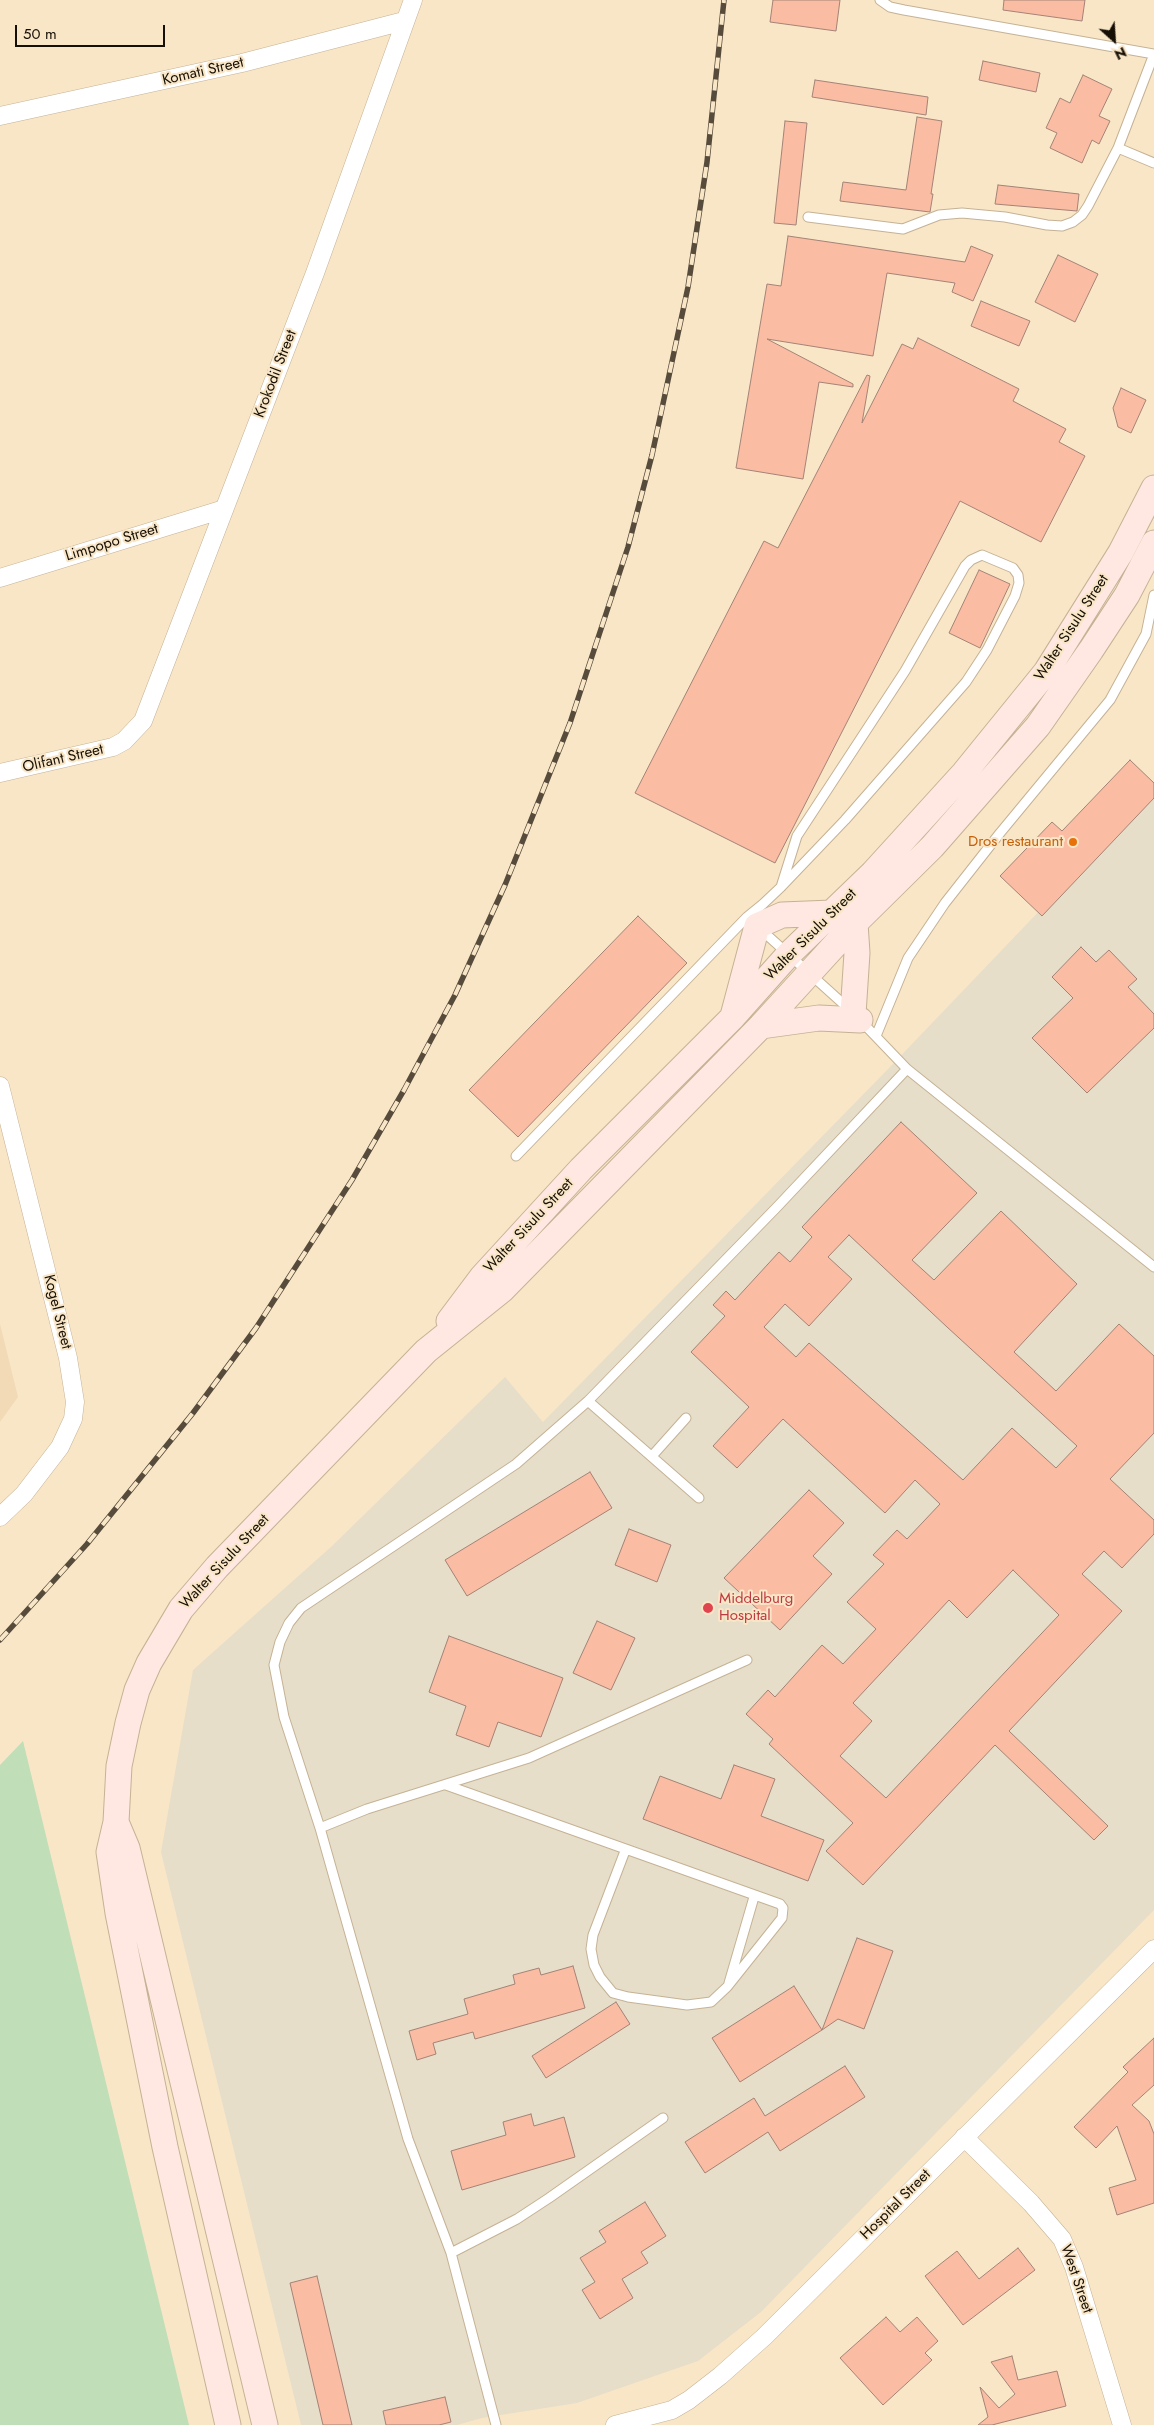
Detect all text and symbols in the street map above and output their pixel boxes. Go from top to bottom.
scale bar [18,15,168,47]
north arrow [1089,15,1139,65]
text: 50 m [23,23,57,45]
text: N [1111,42,1130,65]
street label: Komati Street [161,54,245,90]
street label: Krokodil Street [251,328,301,420]
street label: Limpopo Street [63,520,161,566]
street label: Walter Sisulu Street [1031,572,1113,684]
street label: Olifant Street [21,741,105,777]
place label: Dros restaurant [968,833,1063,851]
marker: Dros restaurant [1067,836,1079,848]
street label: Walter Sisulu Street [761,885,861,985]
street label: Walter Sisulu Street [481,1175,577,1277]
street label: Kogel Street [39,1273,75,1351]
street label: Walter Sisulu Street [177,1511,273,1613]
place label: Middelburg Hospital [719,1590,793,1625]
marker: Middelburg Hospital [701,1601,715,1615]
street label: Hospital Street [857,2166,935,2244]
street label: West Street [1056,2242,1096,2316]

